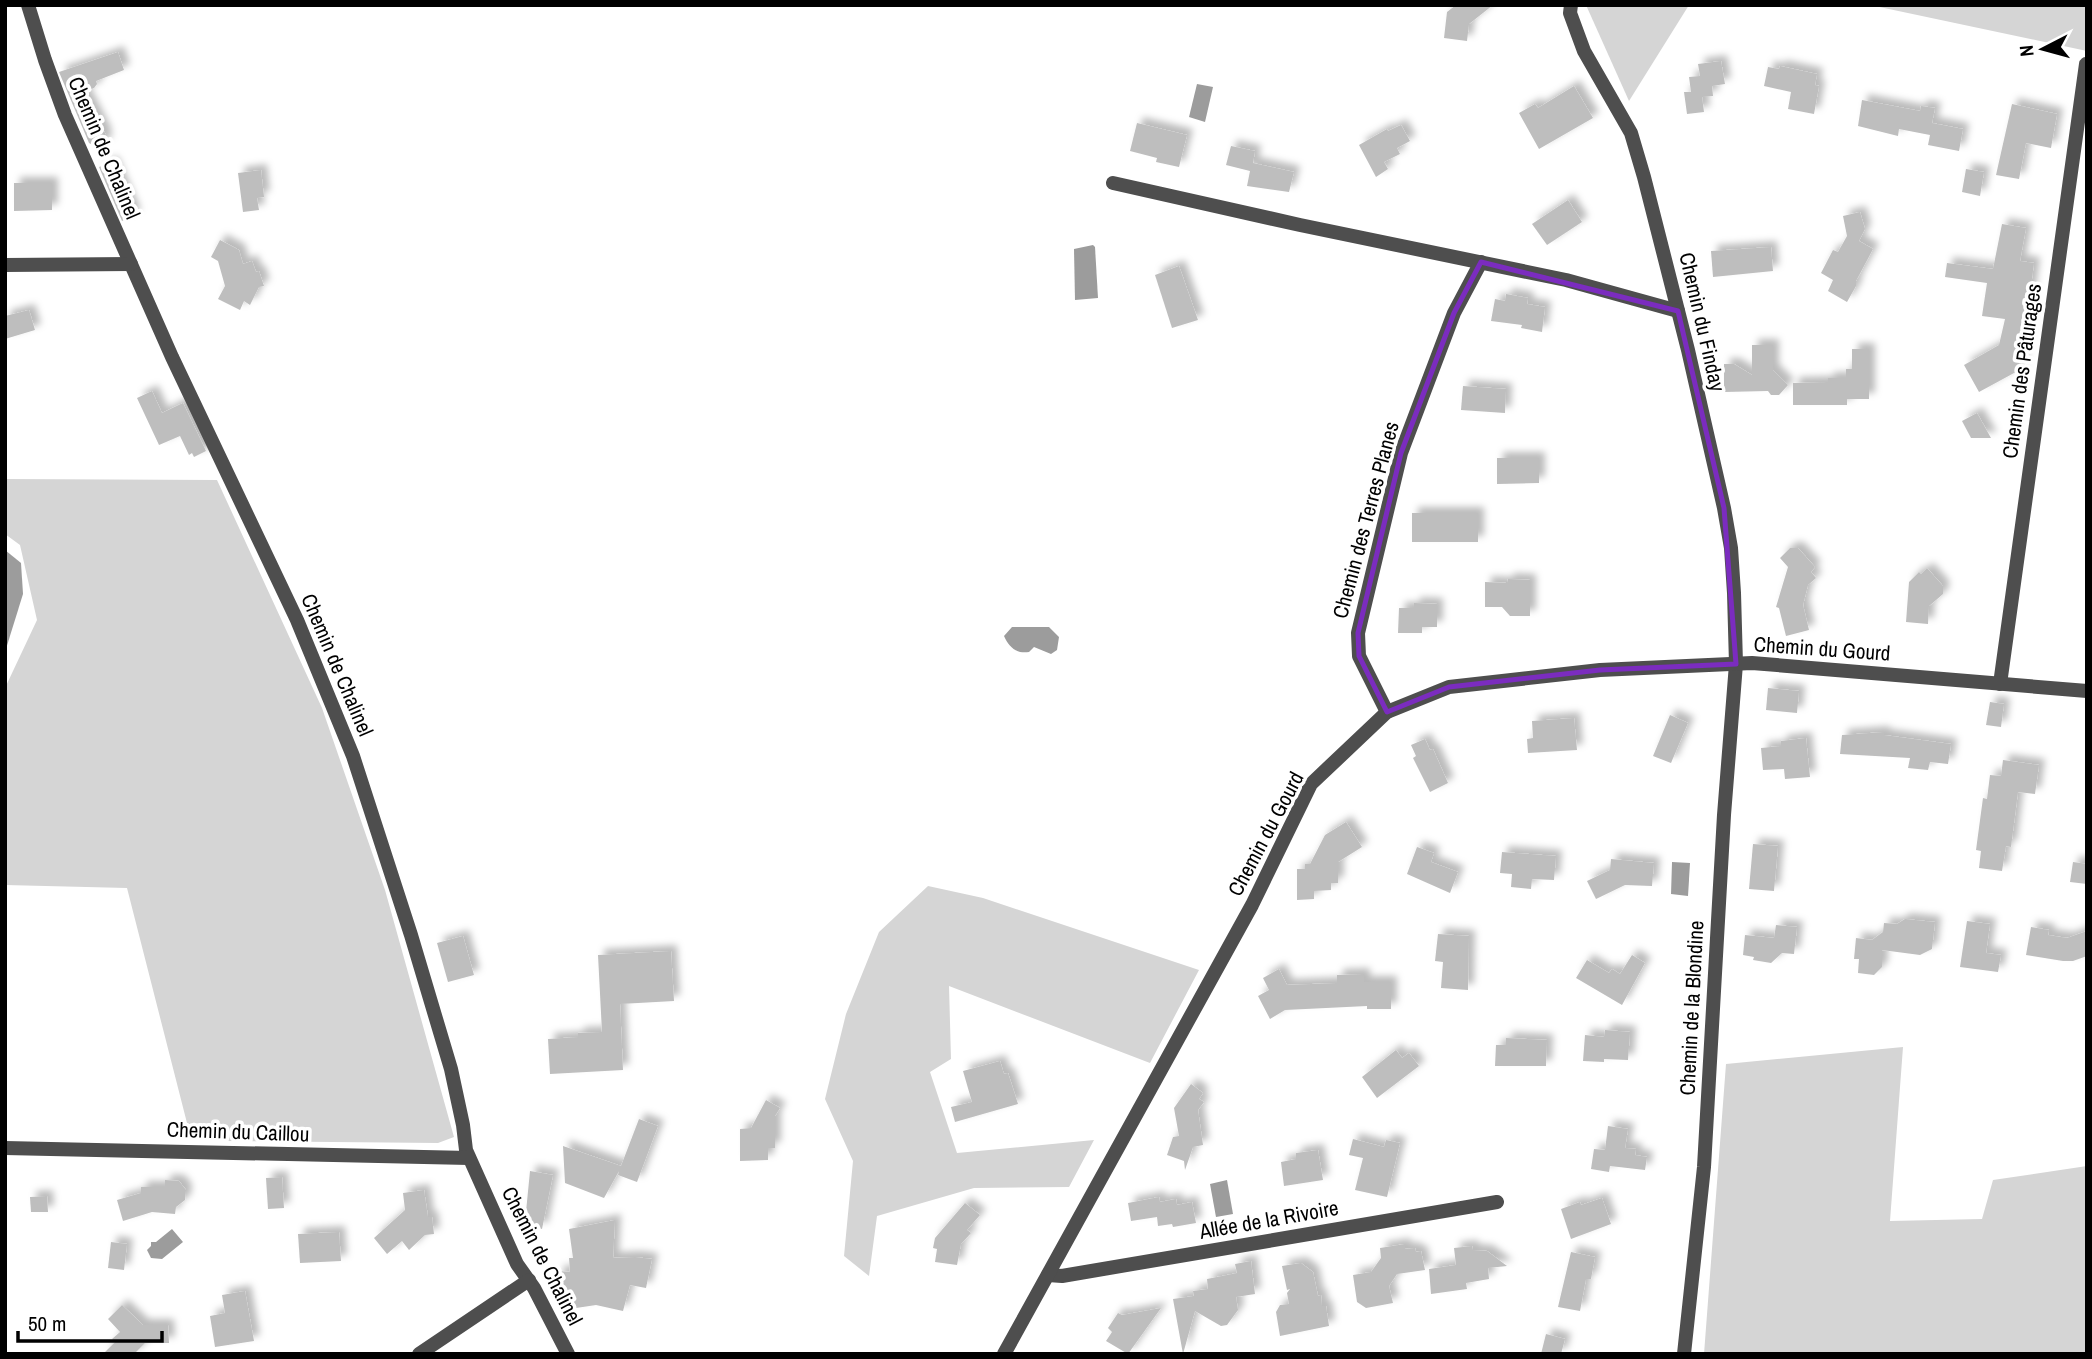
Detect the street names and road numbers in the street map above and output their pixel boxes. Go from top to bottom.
street label: Chemin de Chalinel [61,72,148,224]
street label: Chemin du Finday [1672,250,1733,395]
street label: Chemin des Pâturages [1995,282,2048,460]
street label: Chemin des Terres Planes [1325,418,1406,621]
street label: Chemin de Chalinel [294,589,381,741]
street label: Chemin du Gourd [1753,629,1891,668]
street label: Chemin du Gourd [1221,767,1310,901]
street label: Chemin de la Blondine [1672,920,1711,1096]
street label: Chemin du Caillou [166,1115,310,1148]
street label: Chemin de Chalinel [495,1181,590,1330]
street label: Allée de la Rivoire [1196,1193,1341,1246]

